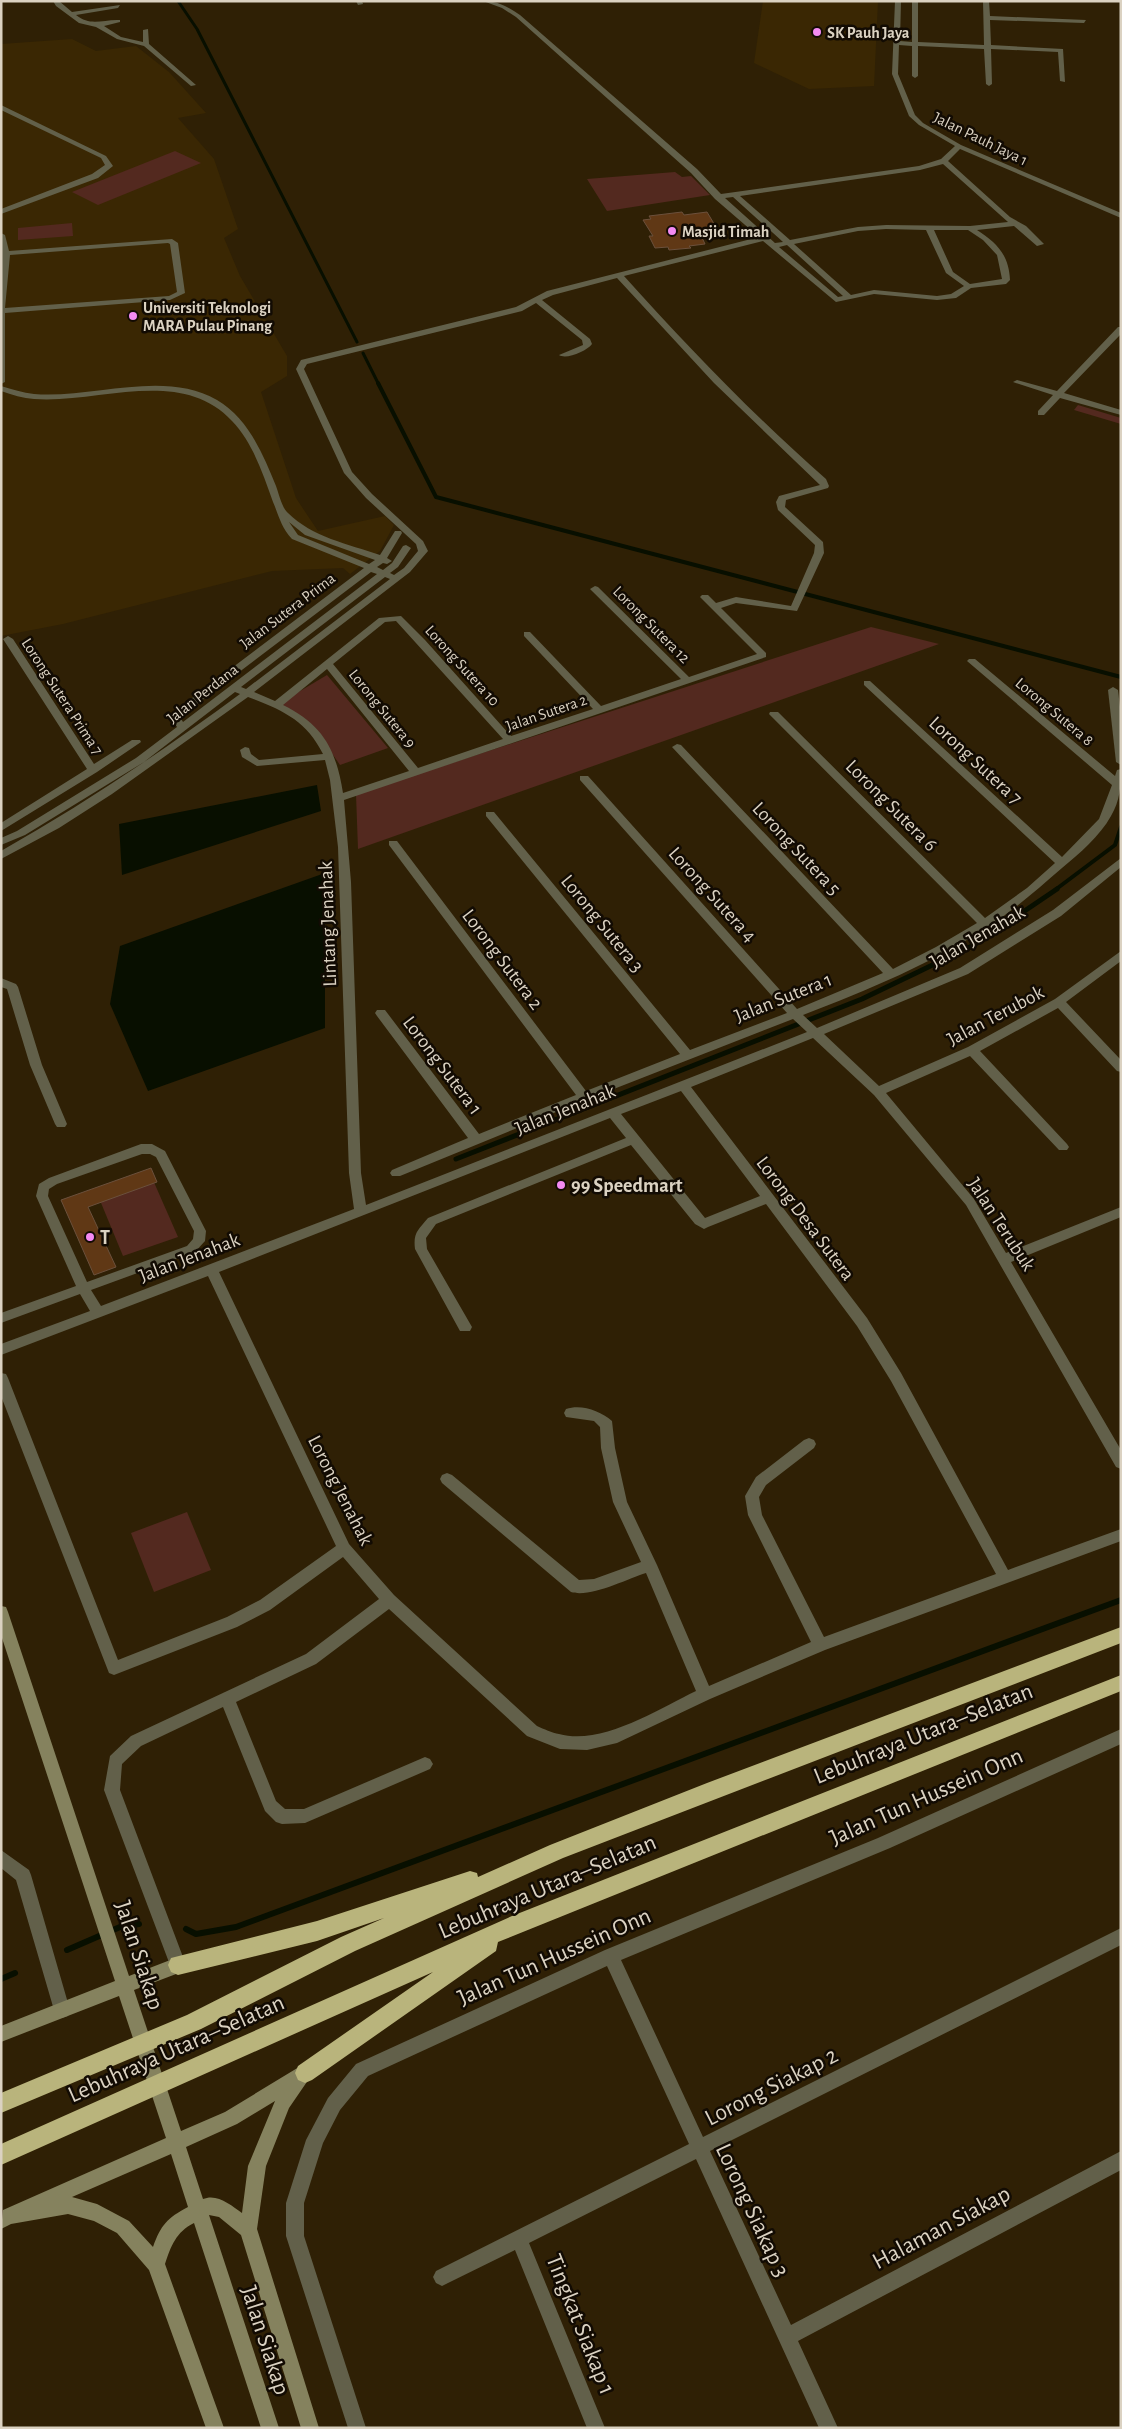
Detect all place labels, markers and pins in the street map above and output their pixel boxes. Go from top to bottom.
place label: SK Pauh Jaya [827,25,910,42]
marker: SK Pauh Jaya [811,26,823,38]
place label: Masjid Timah [682,224,769,241]
marker: Masjid Timah [666,225,678,237]
place label: Universiti Teknologi MARA Pulau Pinang [143,300,273,334]
marker: Universiti Teknologi MARA Pulau Pinang [127,310,139,322]
place label: 99 Speedmart [571,1176,683,1196]
marker: 99 Speedmart [555,1179,567,1191]
place label: T [100,1228,110,1248]
marker: T [84,1231,96,1243]

